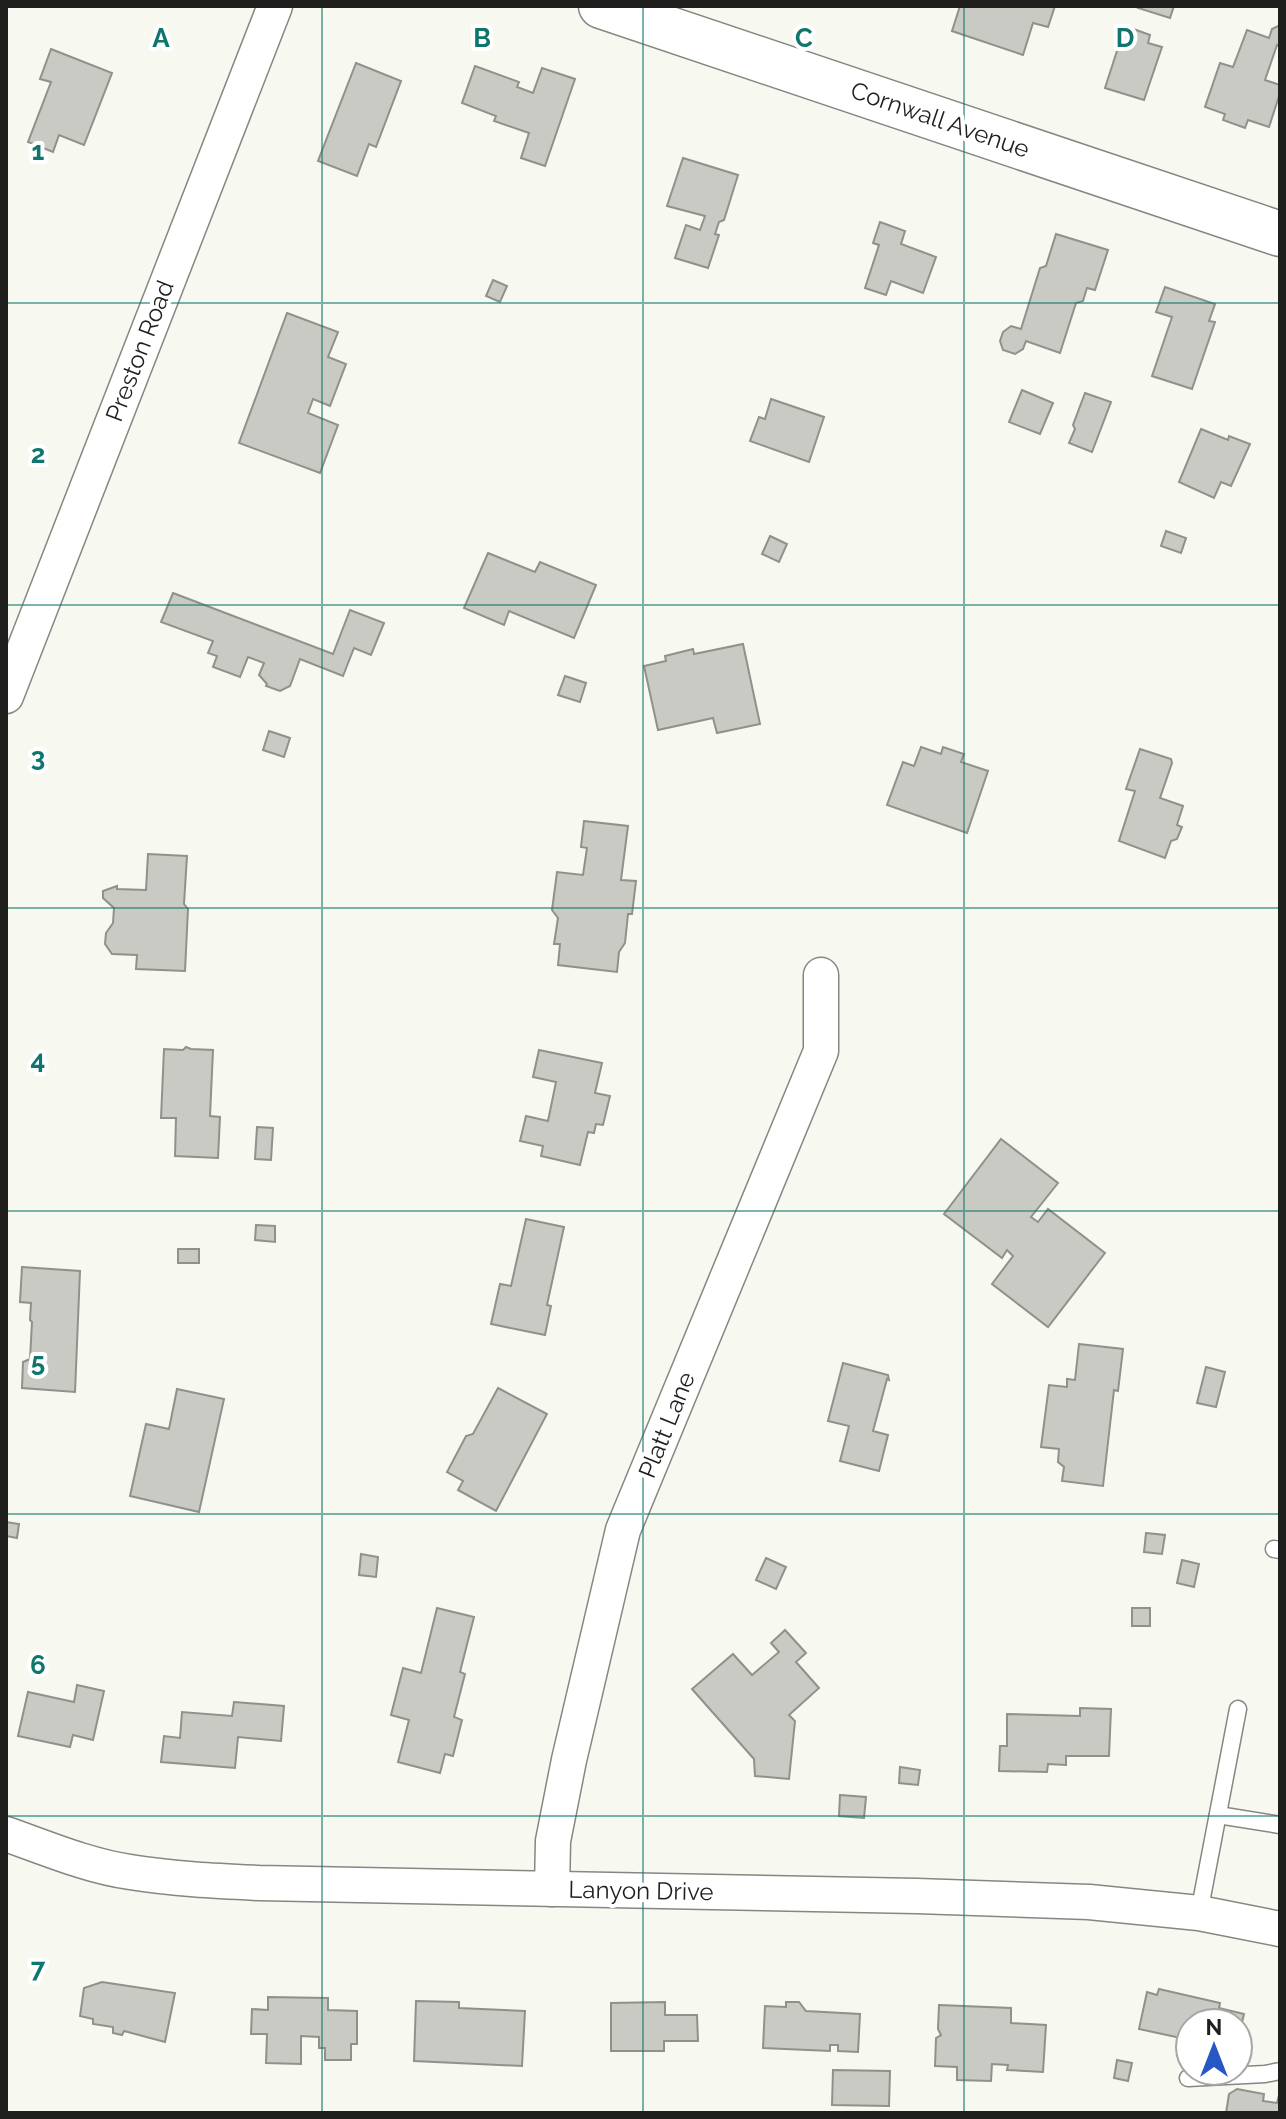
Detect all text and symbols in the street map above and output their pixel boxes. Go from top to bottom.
text: A [152,23,170,53]
text: B [473,23,491,53]
text: C [795,23,813,53]
text: D [1116,23,1134,53]
street label: Cornwall Avenue [847,75,1033,164]
text: 1 [32,136,45,166]
street label: Preston Road [99,276,180,425]
text: 2 [31,439,45,469]
text: 3 [31,742,45,772]
text: 4 [31,1045,45,1075]
text: 5 [31,1347,45,1377]
street label: Platt Lane [632,1368,701,1482]
text: 6 [30,1650,46,1680]
street label: Lanyon Drive [568,1875,714,1906]
text: 7 [31,1953,46,1983]
north arrow [1174,2007,1254,2087]
text: N [1206,2014,1222,2040]

